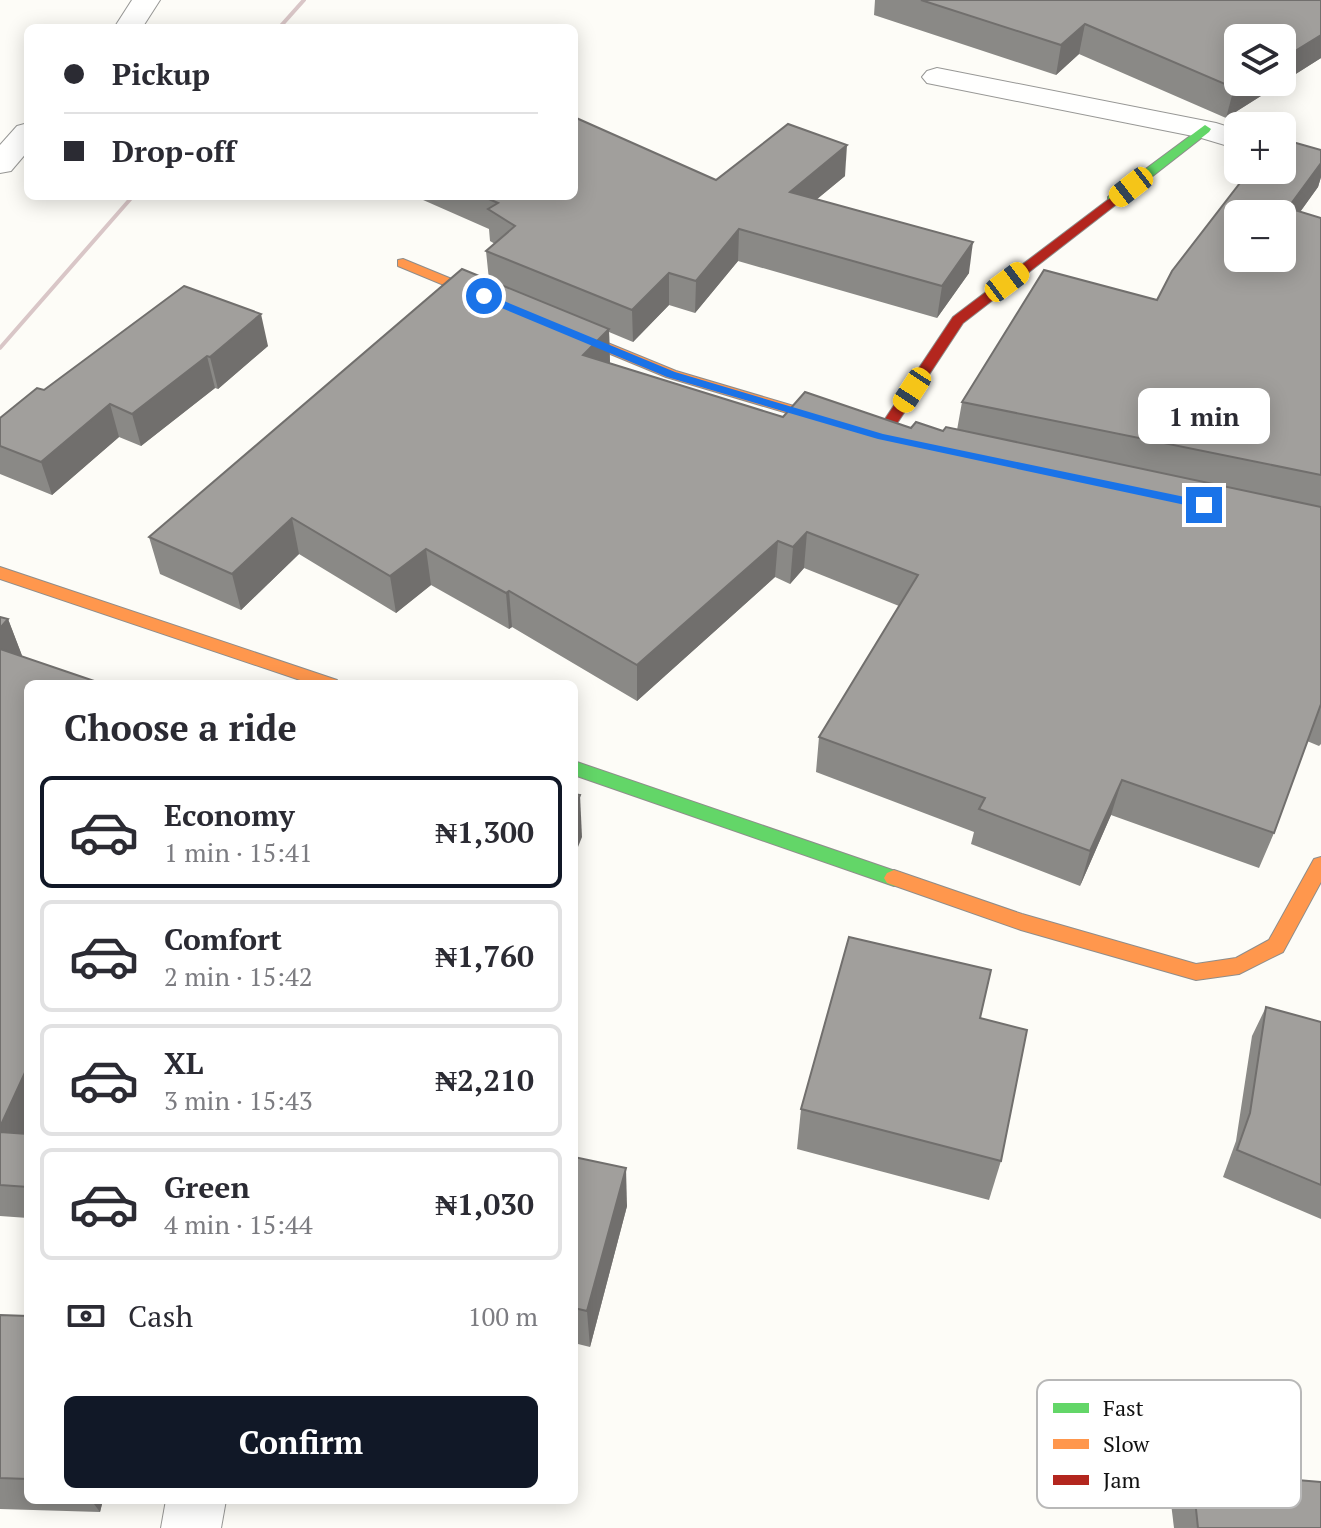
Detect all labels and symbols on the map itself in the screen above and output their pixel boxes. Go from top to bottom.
car [1105,163,1157,211]
car [981,258,1033,306]
route start [466,278,502,314]
car [889,363,935,417]
callout: 1 min [1138,389,1270,445]
route end [1186,487,1222,523]
legend [1037,1380,1301,1508]
text: Fast [1103,1393,1144,1422]
text: Slow [1103,1429,1150,1458]
text: Jam [1103,1465,1141,1494]

